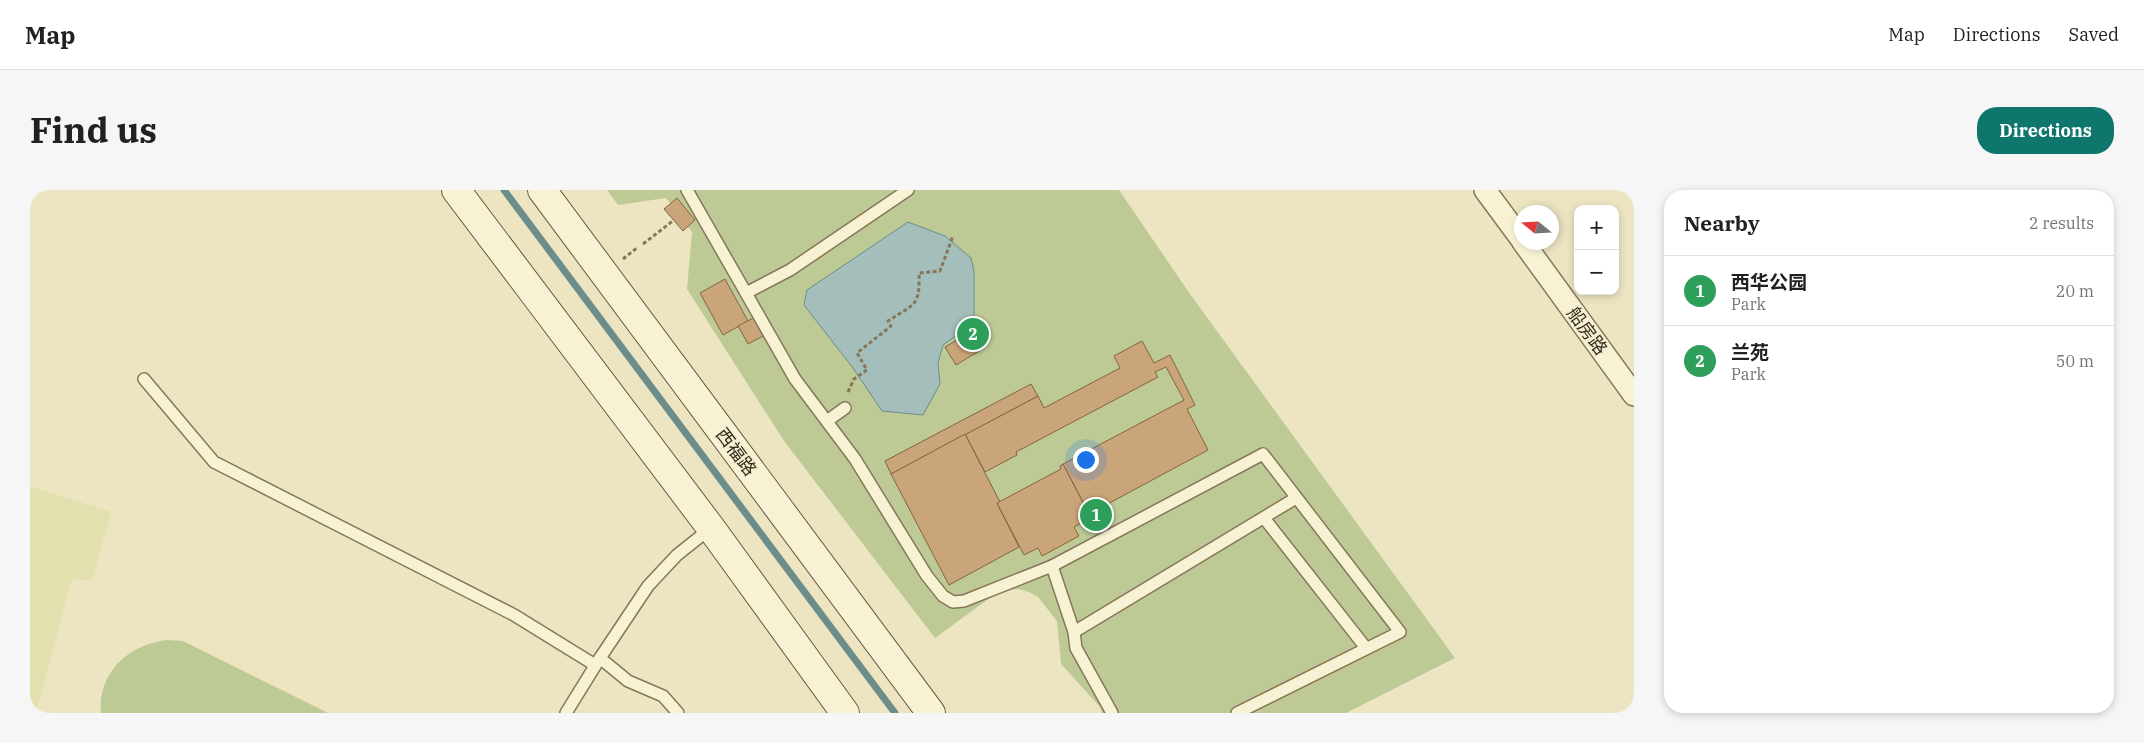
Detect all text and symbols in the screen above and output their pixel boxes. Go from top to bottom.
text: Map [25,19,75,51]
text: Map [1888,23,1925,46]
text: Directions [1953,23,2041,46]
text: Saved [2069,23,2119,46]
text: Find us [30,107,157,153]
button: Directions [1977,107,2114,154]
north arrow [1514,205,1559,250]
map controls [1574,205,1619,295]
button: + [1574,205,1619,250]
text: Nearby [1684,209,1760,237]
text: 2 results [2029,213,2094,233]
button: − [1574,250,1619,295]
text: 西华公园 [1731,270,1807,294]
text: 1 [1695,281,1705,301]
text: 20 m [2056,281,2094,301]
text: Park [1731,294,1766,314]
street label: 船房路 [1562,302,1613,359]
pin: 2 [957,315,989,353]
text: 兰苑 [1731,340,1769,364]
text: 2 [1695,351,1705,371]
text: 50 m [2056,351,2094,371]
text: Park [1731,364,1766,384]
street label: 西福路 [711,423,762,480]
your location [1073,447,1099,473]
pin: 1 [1080,496,1112,534]

